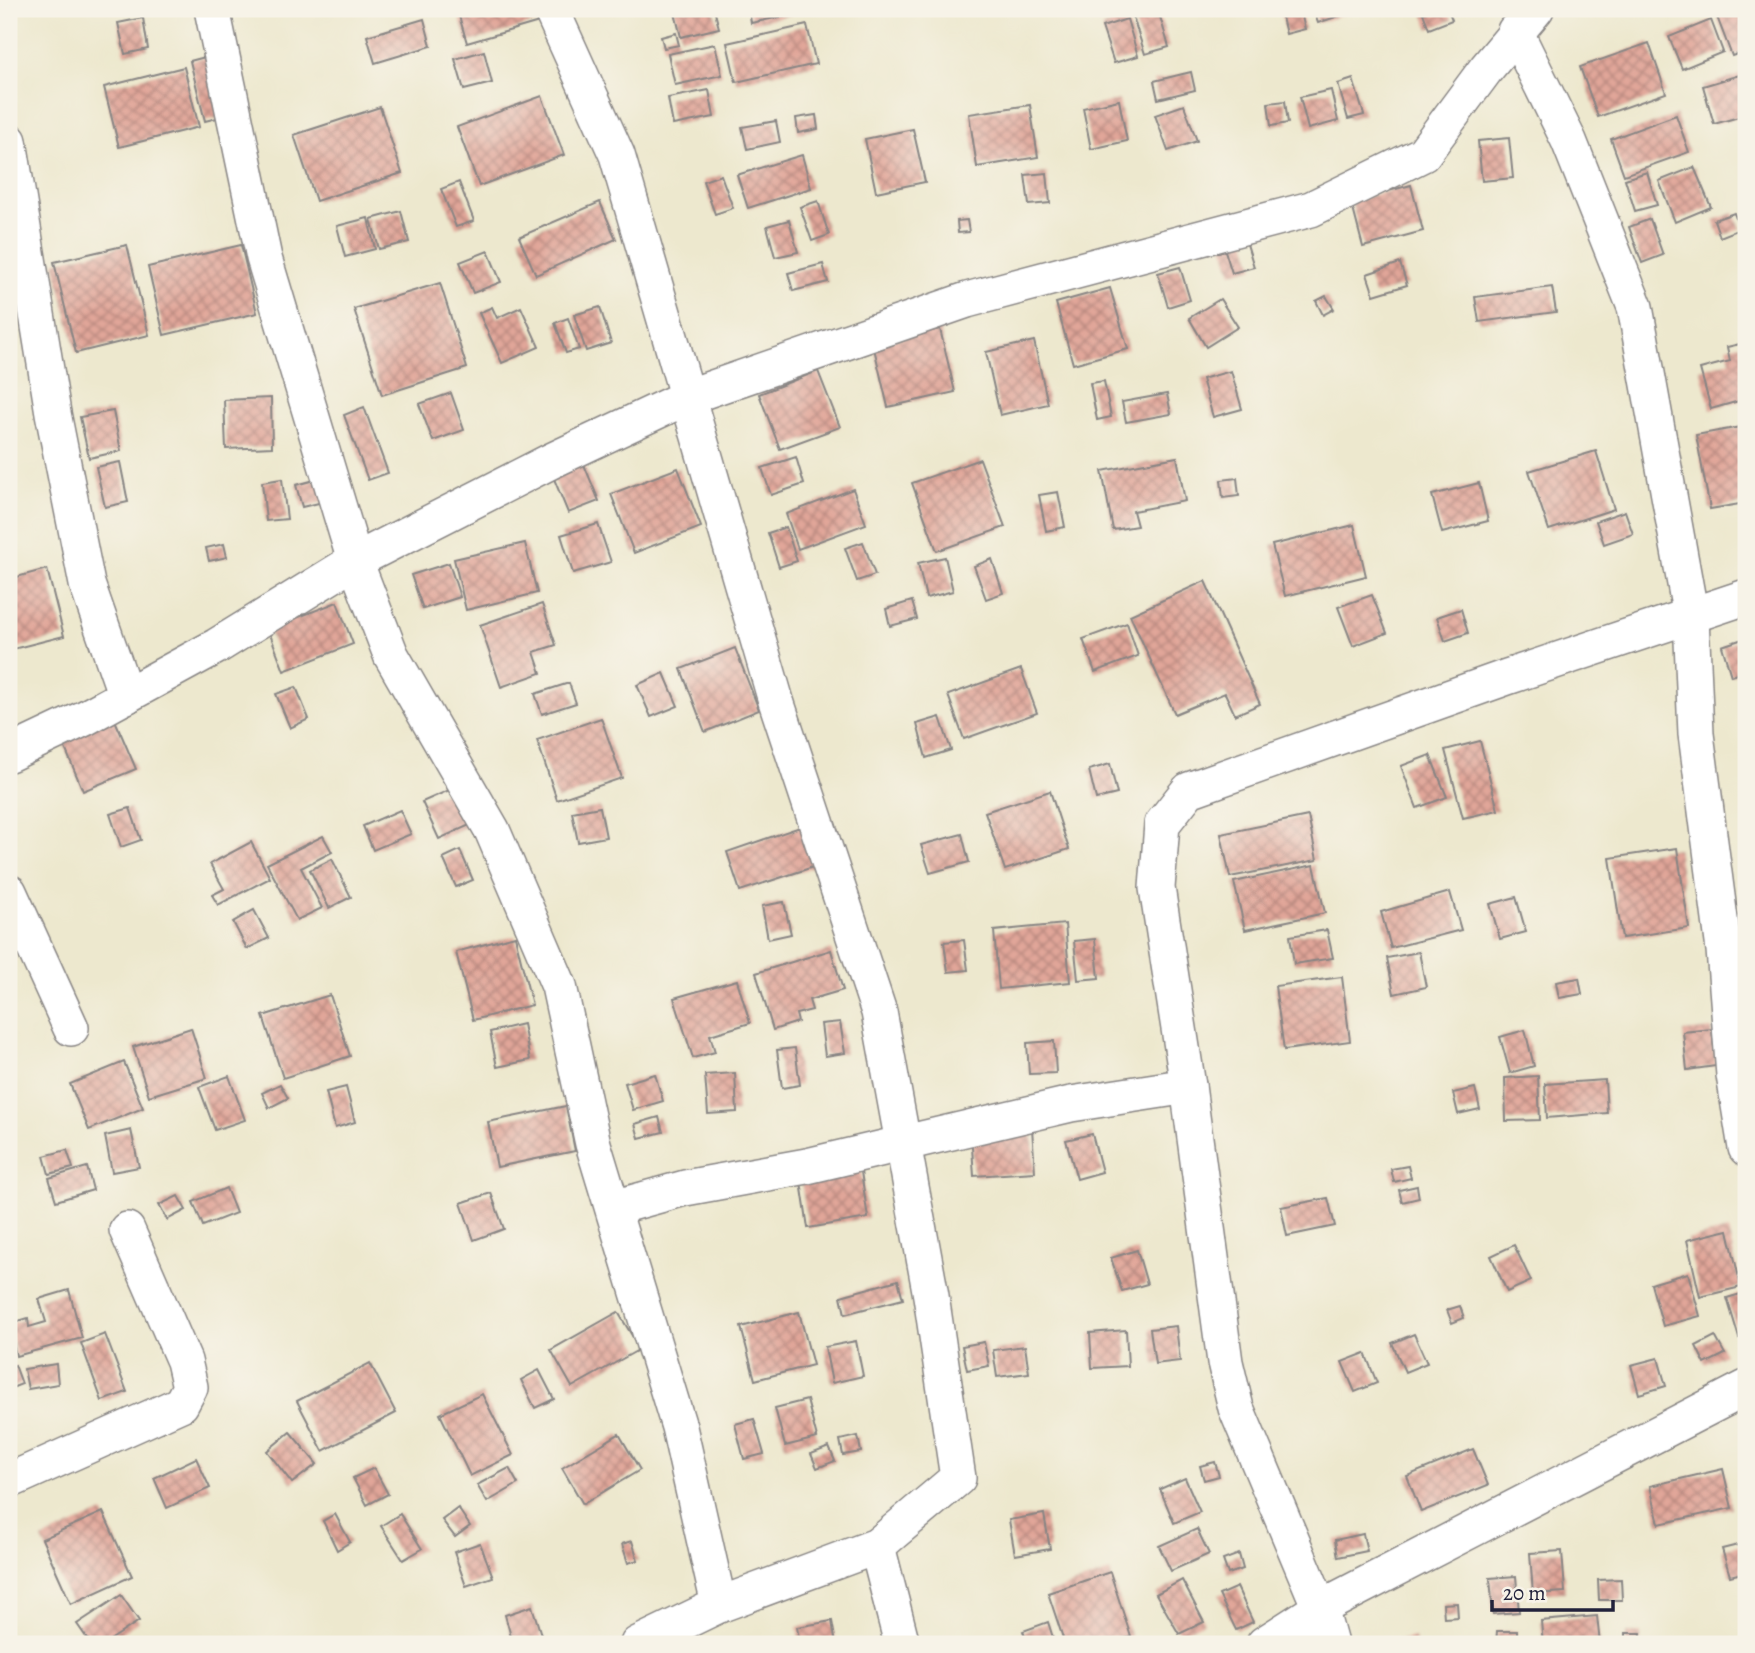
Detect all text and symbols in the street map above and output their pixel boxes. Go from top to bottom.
scale bar [1492,1569,1613,1613]
text: 20 m [1503,1579,1546,1607]

